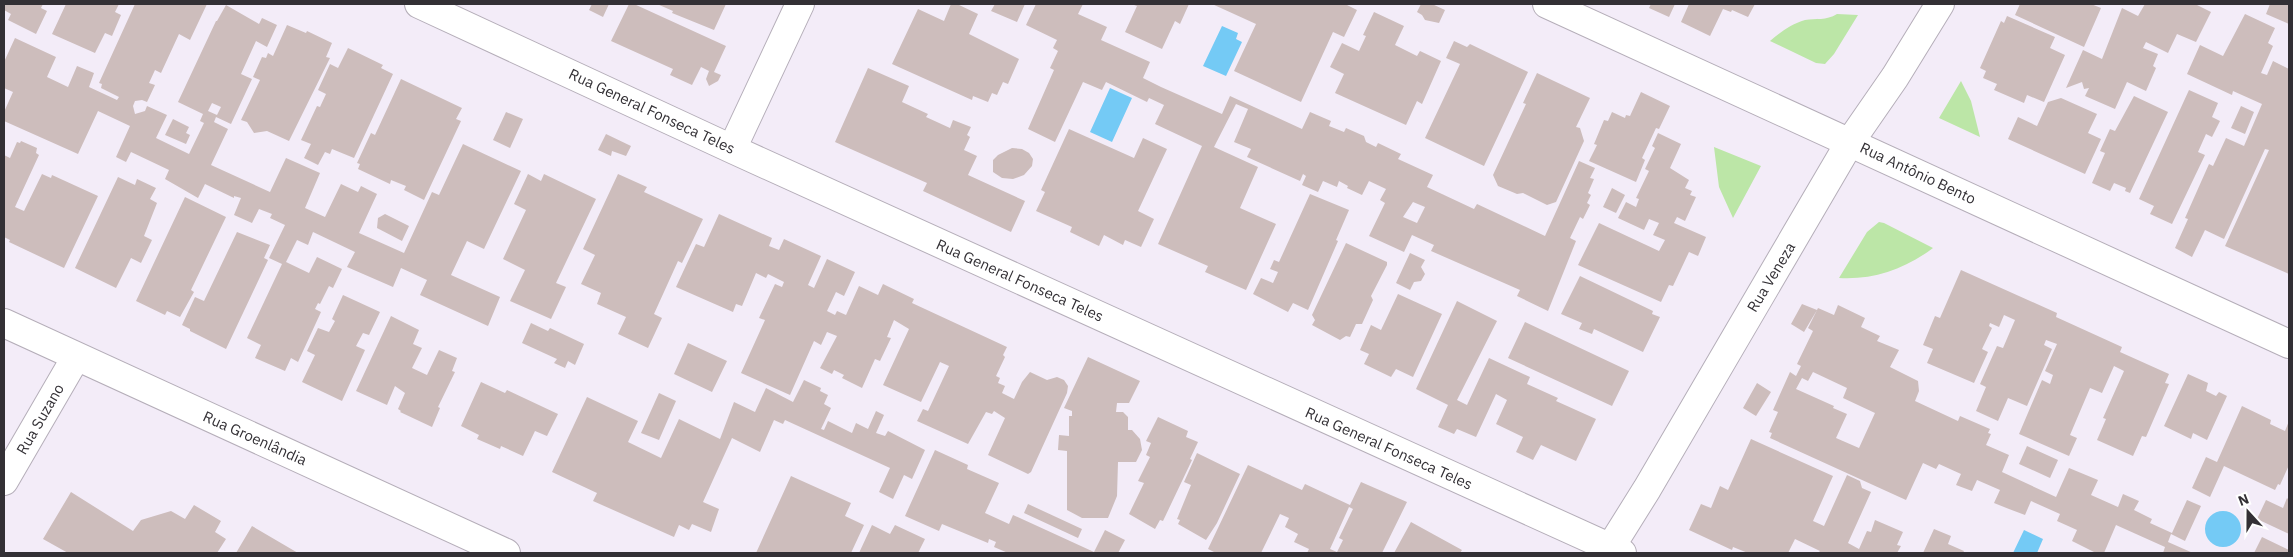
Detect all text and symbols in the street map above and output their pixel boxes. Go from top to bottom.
street label: Rua General Fonseca Teles [566,64,738,158]
street label: Rua Antônio Bento [1857,138,1979,208]
street label: Rua General Fonseca Teles [933,234,1107,326]
street label: Rua Veneza [1743,239,1799,315]
street label: Rua Suzano [12,380,68,458]
street label: Rua General Fonseca Teles [1302,402,1476,494]
street label: Rua Groenlândia [200,407,310,469]
north arrow [2223,487,2273,537]
text: N [2235,490,2251,510]

